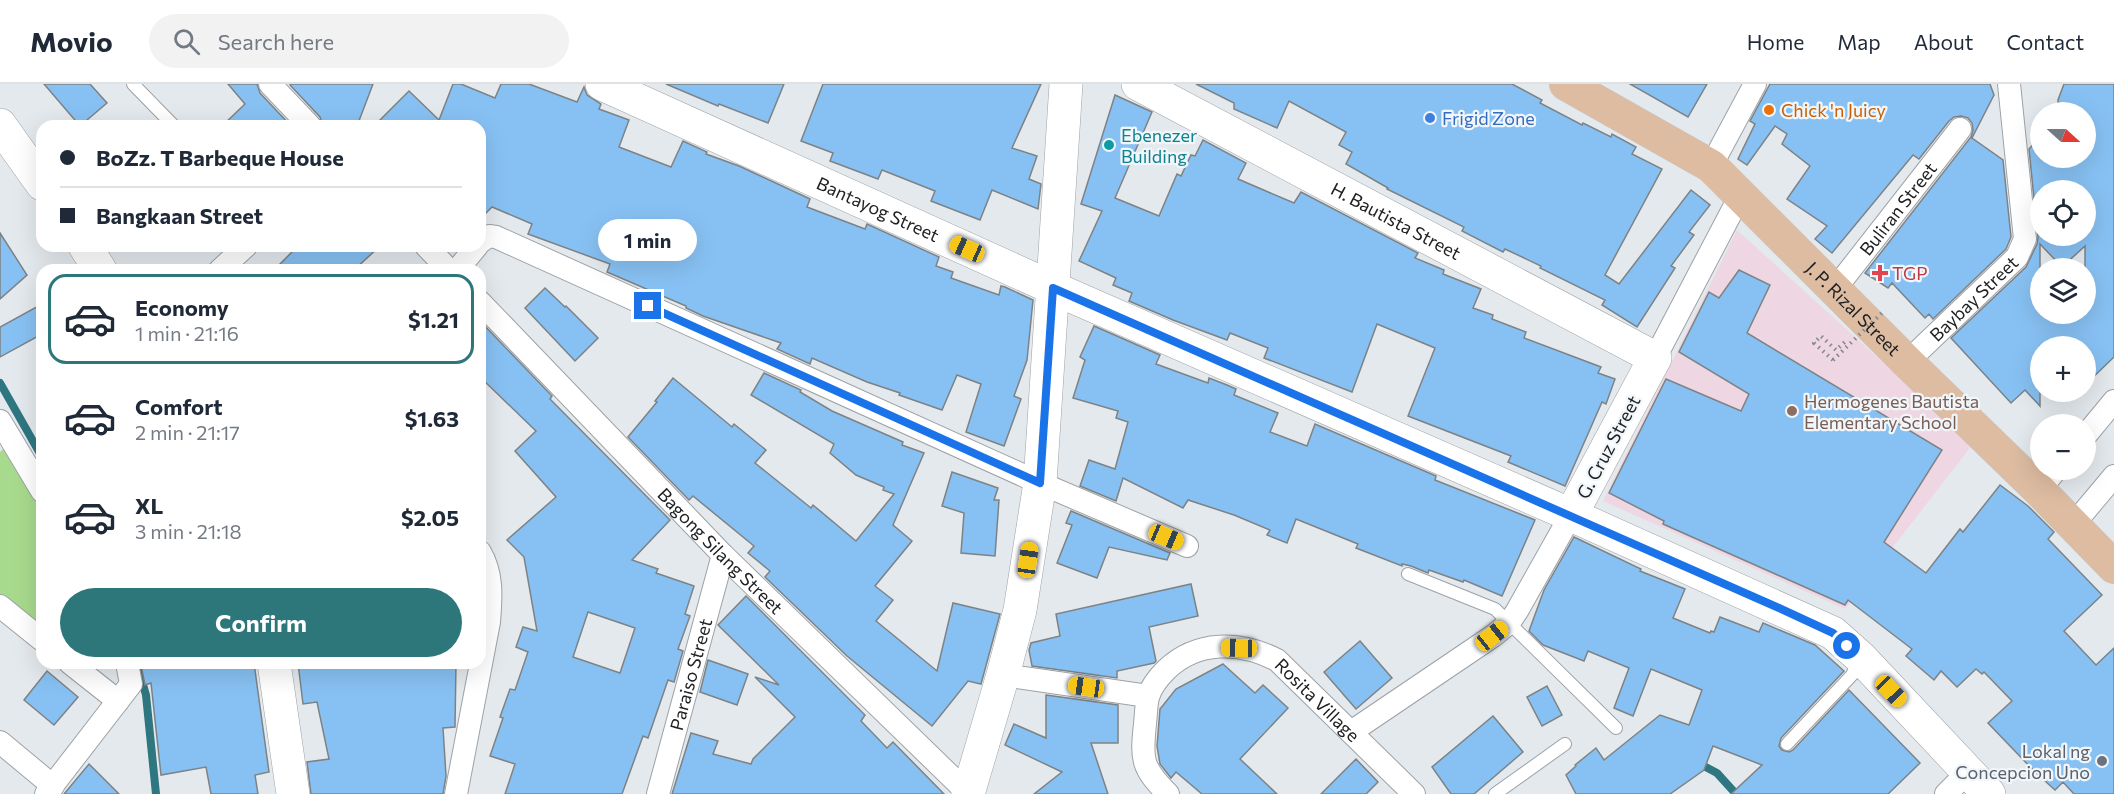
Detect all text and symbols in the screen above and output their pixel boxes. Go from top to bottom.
search box [149,14,569,68]
text: Movio [30,24,113,58]
icon: search [170,25,203,58]
text: Search here [218,28,334,55]
text: Home [1747,29,1804,54]
text: Map [1837,29,1881,54]
text: About [1914,29,1973,54]
text: Contact [2006,29,2084,54]
place label: Chick 'n Juicy [1781,99,1886,121]
north arrow [2030,102,2096,168]
map controls [2030,102,2096,480]
marker: Chick 'n Juicy [1762,103,1776,117]
place label: Frigid Zone [1442,107,1535,129]
marker: Frigid Zone [1423,111,1437,125]
place label: Ebenezer Building [1121,124,1197,167]
marker: Ebenezer Building [1102,138,1116,152]
text: BoZz. T Barbeque House [96,144,344,171]
street label: Buliran Street [1855,158,1941,260]
street label: Bantayog Street [813,172,943,246]
street label: H. Bautista Street [1327,177,1465,264]
button: locate [2030,180,2096,246]
text: Bangkaan Street [96,202,263,229]
callout: 1 min [598,219,698,261]
text: 1 min [624,228,671,252]
car [947,233,987,265]
street label: Baybay Street [1925,251,2022,346]
street label: J. P. Rizal Street [1802,257,1905,360]
button: layers [2030,258,2096,324]
place label: TGP [1892,262,1927,284]
marker: TGP [1873,266,1887,280]
icon: car [63,292,117,346]
route end [634,292,661,319]
text: Economy [135,294,229,321]
text: $1.21 [408,306,459,333]
text: 1 min · 21:16 [135,321,239,345]
button: + [2030,336,2096,402]
place label: Hermogenes Bautista Elementary School [1804,390,1979,433]
icon: car [63,391,117,445]
street label: G. Cruz Street [1572,392,1644,502]
text: Comfort [135,393,223,420]
marker: Hermogenes Bautista Elementary School [1785,404,1799,418]
text: $1.63 [405,405,459,432]
button: − [2030,414,2096,480]
text: 2 min · 21:17 [135,420,240,444]
street label: Bagong Silang Street [653,483,788,618]
icon: car [63,490,117,544]
text: XL [135,492,163,519]
text: $2.05 [401,504,459,531]
text: 3 min · 21:18 [135,519,242,543]
car [1146,522,1186,552]
car [1017,541,1039,579]
button: Confirm [60,588,462,657]
street label: Paraiso Street [665,616,716,733]
car [1472,618,1512,654]
route start [1833,632,1860,659]
car [1221,639,1257,657]
street label: Rosita Village [1271,653,1365,746]
car [1872,672,1910,710]
car [1067,676,1105,698]
place label: Lokal ng Concepcion Uno [1955,740,2090,783]
marker: Lokal ng Concepcion Uno [2095,754,2109,768]

